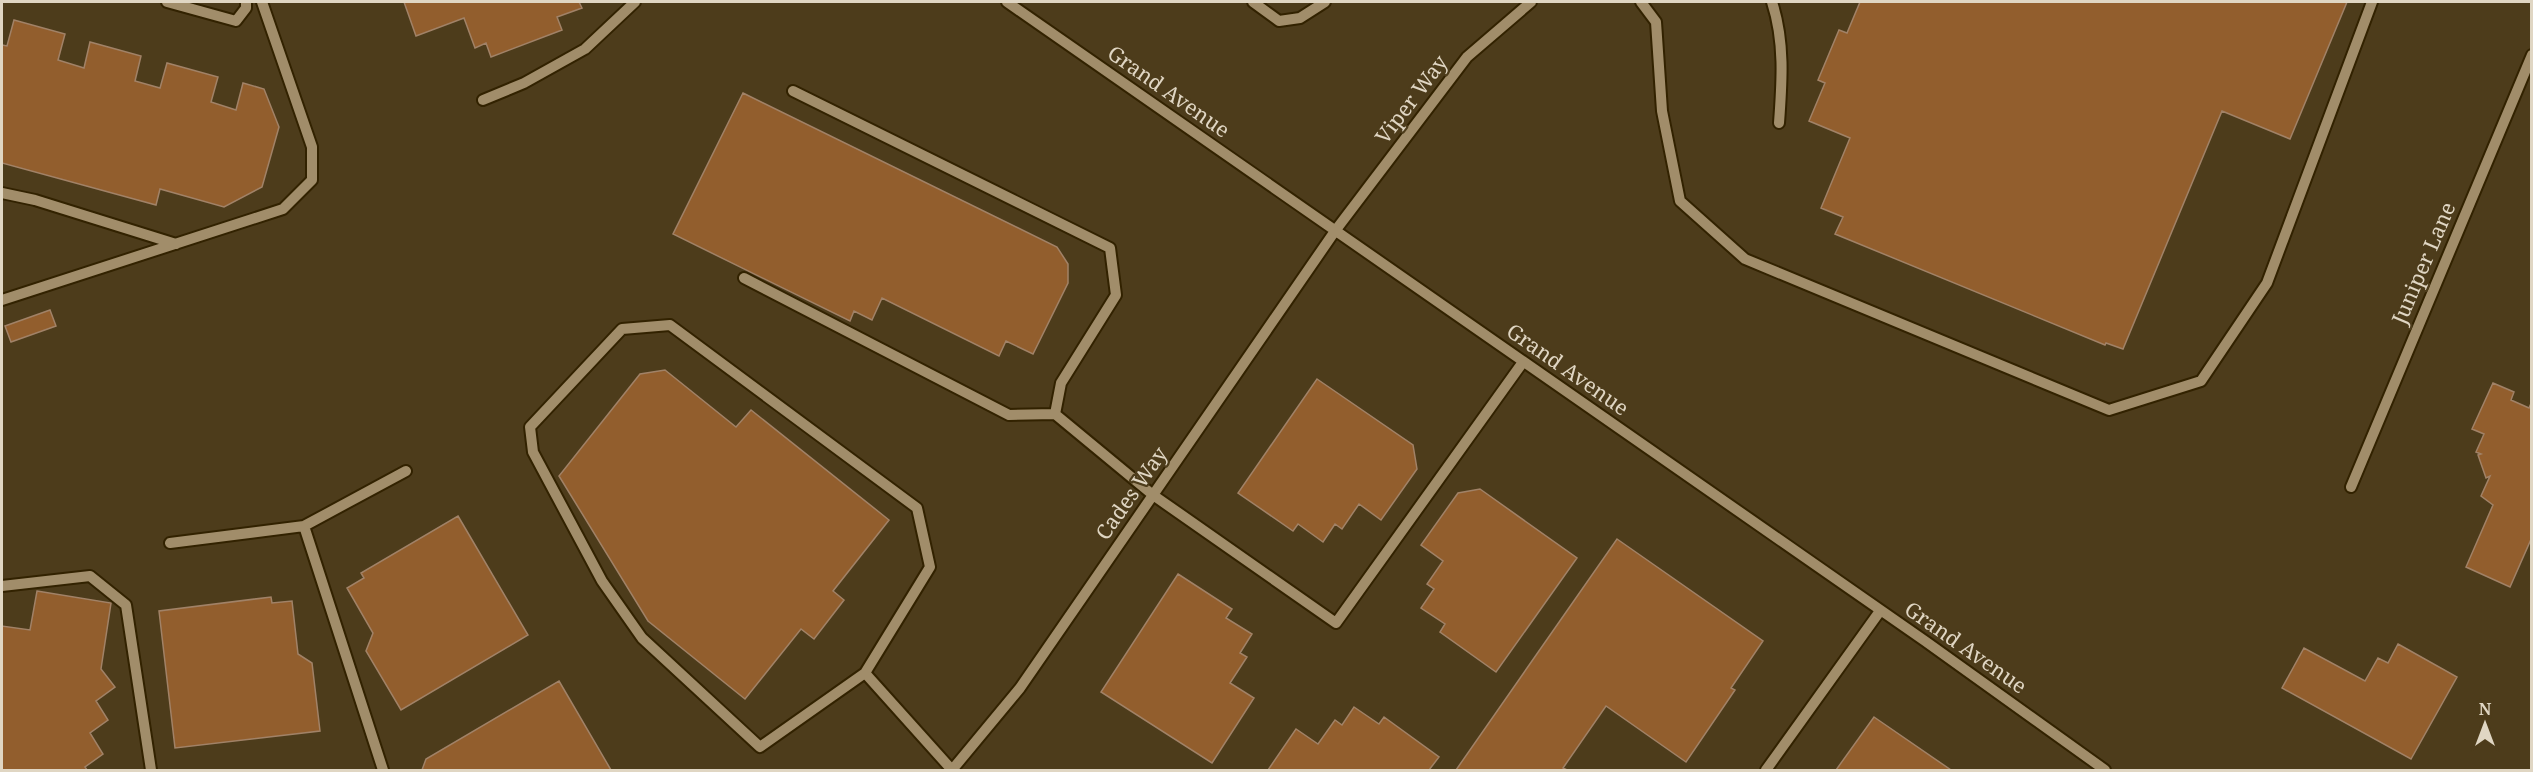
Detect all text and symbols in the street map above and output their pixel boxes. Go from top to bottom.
street label: Grand Avenue [1102,38,1236,144]
street label: Viper Way [1368,49,1454,149]
street label: Juniper Lane [2384,198,2461,329]
street label: Grand Avenue [1501,316,1635,422]
street label: Cades Way [1089,441,1173,545]
street label: Grand Avenue [1899,594,2033,700]
north arrow [2455,694,2515,754]
text: N [2479,698,2492,720]

